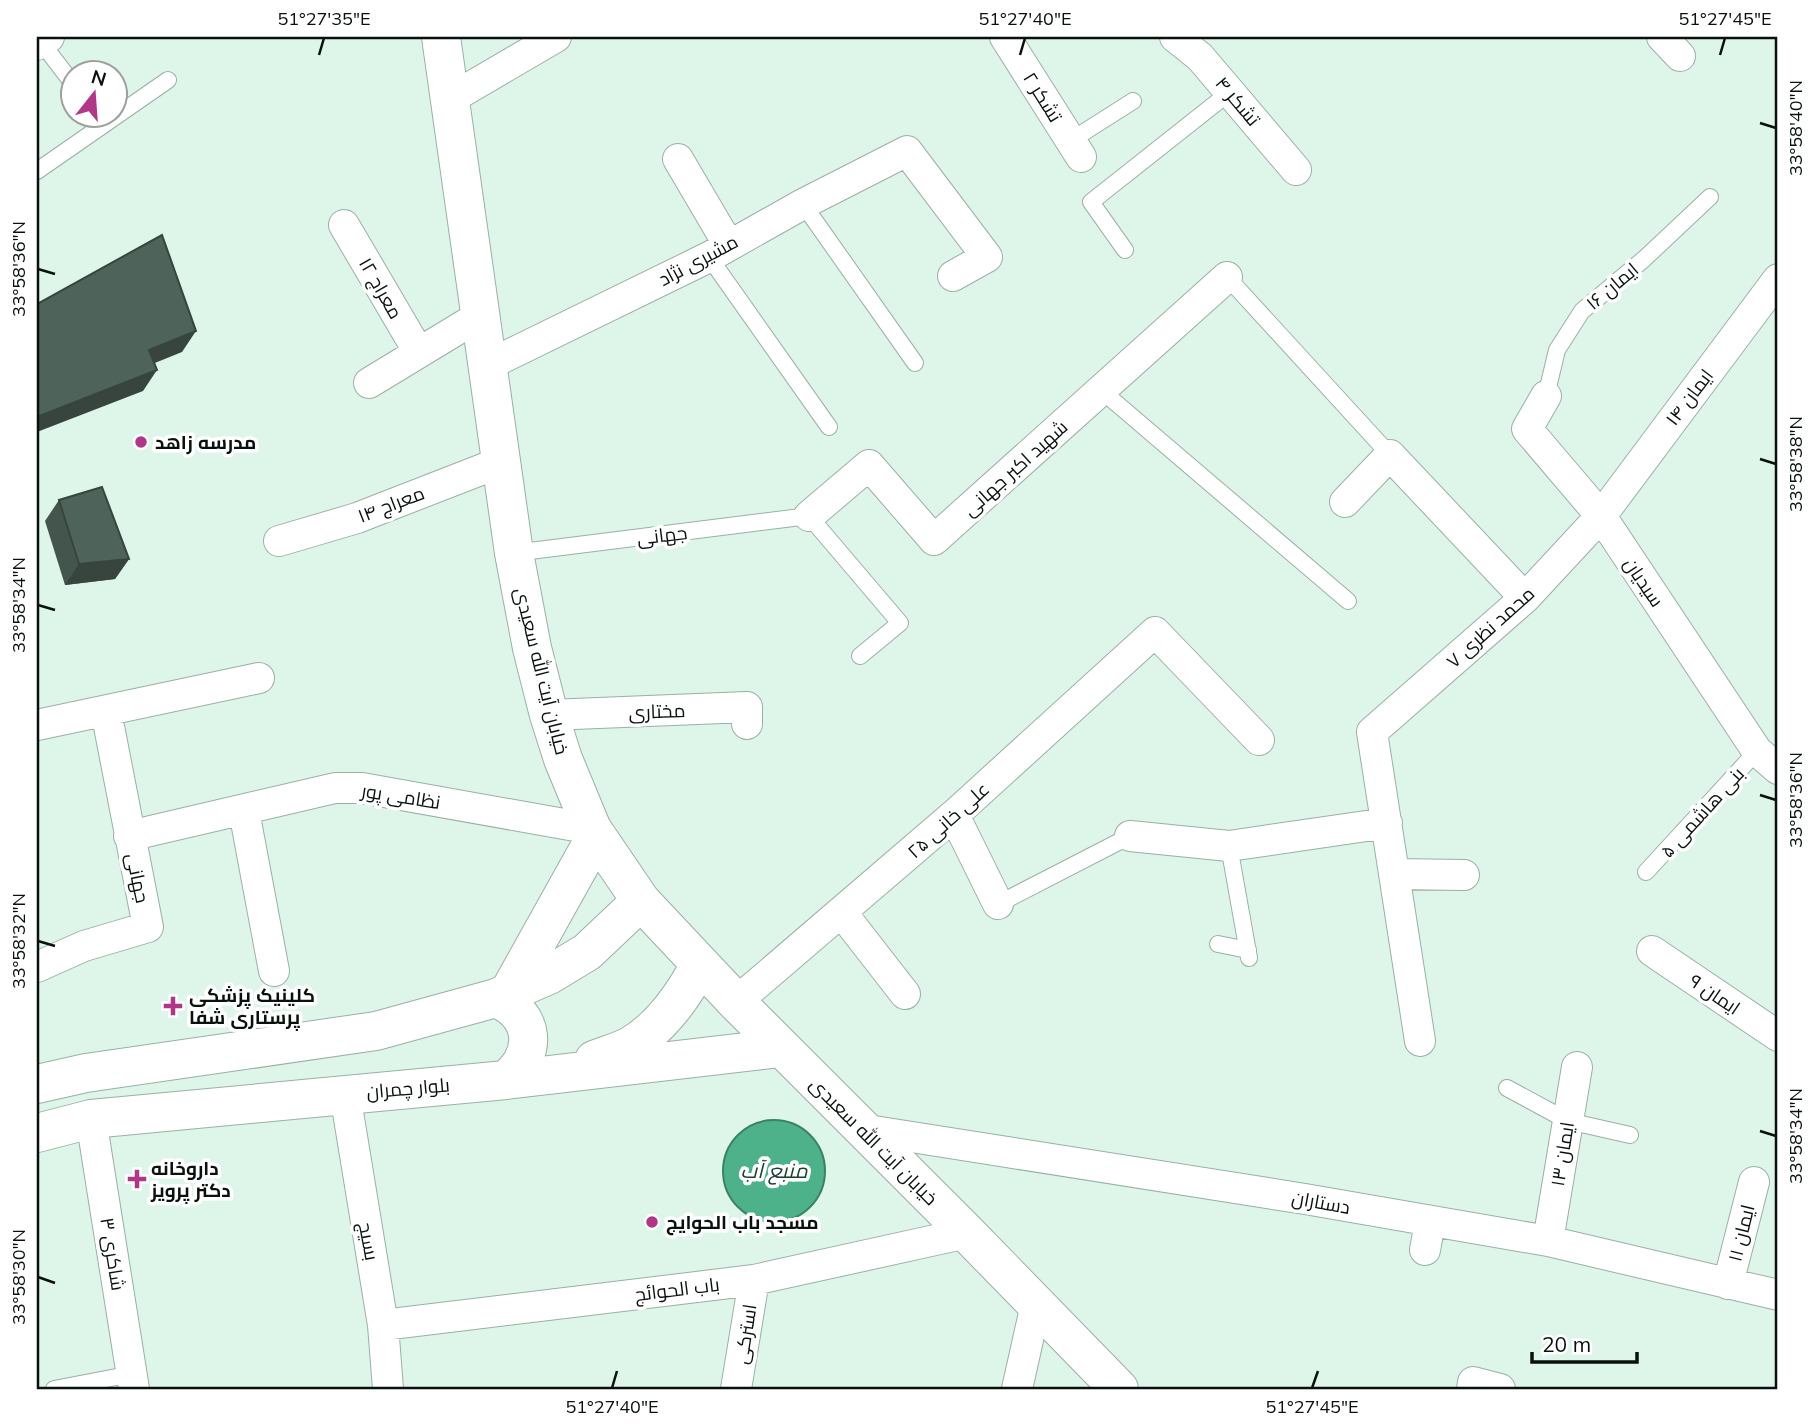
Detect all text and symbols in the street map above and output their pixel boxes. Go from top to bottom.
text: 51°27'35"E [277,7,371,30]
text: 51°27'40"E [978,7,1072,30]
text: 51°27'45"E [1678,7,1772,30]
north arrow [60,60,130,130]
text: N [89,64,109,91]
street label: تشکر ۲ [1018,67,1068,127]
street label: تشکر ۴ [1210,71,1266,131]
text: 33°58'40"N [1784,80,1807,176]
text: 33°58'36"N [7,221,30,317]
street label: مشیری نژاد [654,229,742,291]
street label: معراج ۱۲ [352,253,408,324]
street label: ایمان ۱۶ [1581,257,1643,315]
street label: ایمان ۱۴ [1660,364,1718,430]
street label: شهید اکبر جهانی [958,415,1072,521]
text: 33°58'38"N [1784,416,1807,512]
place label: مدرسه زاهد [155,430,256,455]
marker: مدرسه زاهد [133,434,149,450]
street label: معراج ۱۴ [354,480,428,530]
street label: جهانی [635,520,689,550]
street label: سیدیان [1619,553,1669,611]
text: 33°58'34"N [7,557,30,653]
street label: محمد نظری ۷ [1441,581,1539,673]
street label: خیابان آیت الله سعیدی [510,585,574,757]
street label: مختاری [628,698,686,724]
text: 33°58'36"N [1784,752,1807,848]
street label: بنی هاشمی ۵ [1655,762,1749,862]
street label: علی خانی ۲۵ [902,777,994,863]
street label: نظامی پور [359,778,442,815]
street label: جهانی [121,851,155,905]
text: 33°58'32"N [7,893,30,989]
street label: ایمان ۹ [1685,968,1745,1020]
place label: کلینیک پزشکی پرستاری شفا [189,983,315,1031]
marker: کلینیک پزشکی پرستاری شفا [163,996,183,1016]
street label: بلوار چمران [365,1072,451,1105]
street label: خیابان آیت الله سعیدی [805,1072,943,1210]
text: 33°58'34"N [1784,1088,1807,1184]
street label: ایمان ۱۳ [1545,1120,1579,1188]
place label: داروخانه دکتر پرویز [150,1156,231,1204]
water label: منبع آب [741,1157,808,1185]
marker: داروخانه دکتر پرویز [129,1171,145,1187]
street label: دستاران [1290,1185,1352,1219]
street label: ایمان ۱۱ [1722,1202,1760,1264]
place label: مسجد باب الحوایج [666,1210,818,1236]
marker: مسجد باب الحوایج [644,1214,660,1230]
street label: شاکری ۳ [95,1216,131,1292]
street label: بسیج [352,1220,384,1263]
text: 33°58'30"N [7,1229,30,1325]
street label: باب الحوائج [633,1272,721,1308]
street label: استرکی [728,1302,762,1366]
scale bar [1532,1321,1636,1365]
text: 20 m [1542,1331,1591,1357]
text: 51°27'40"E [565,1395,659,1418]
text: 51°27'45"E [1265,1395,1359,1418]

